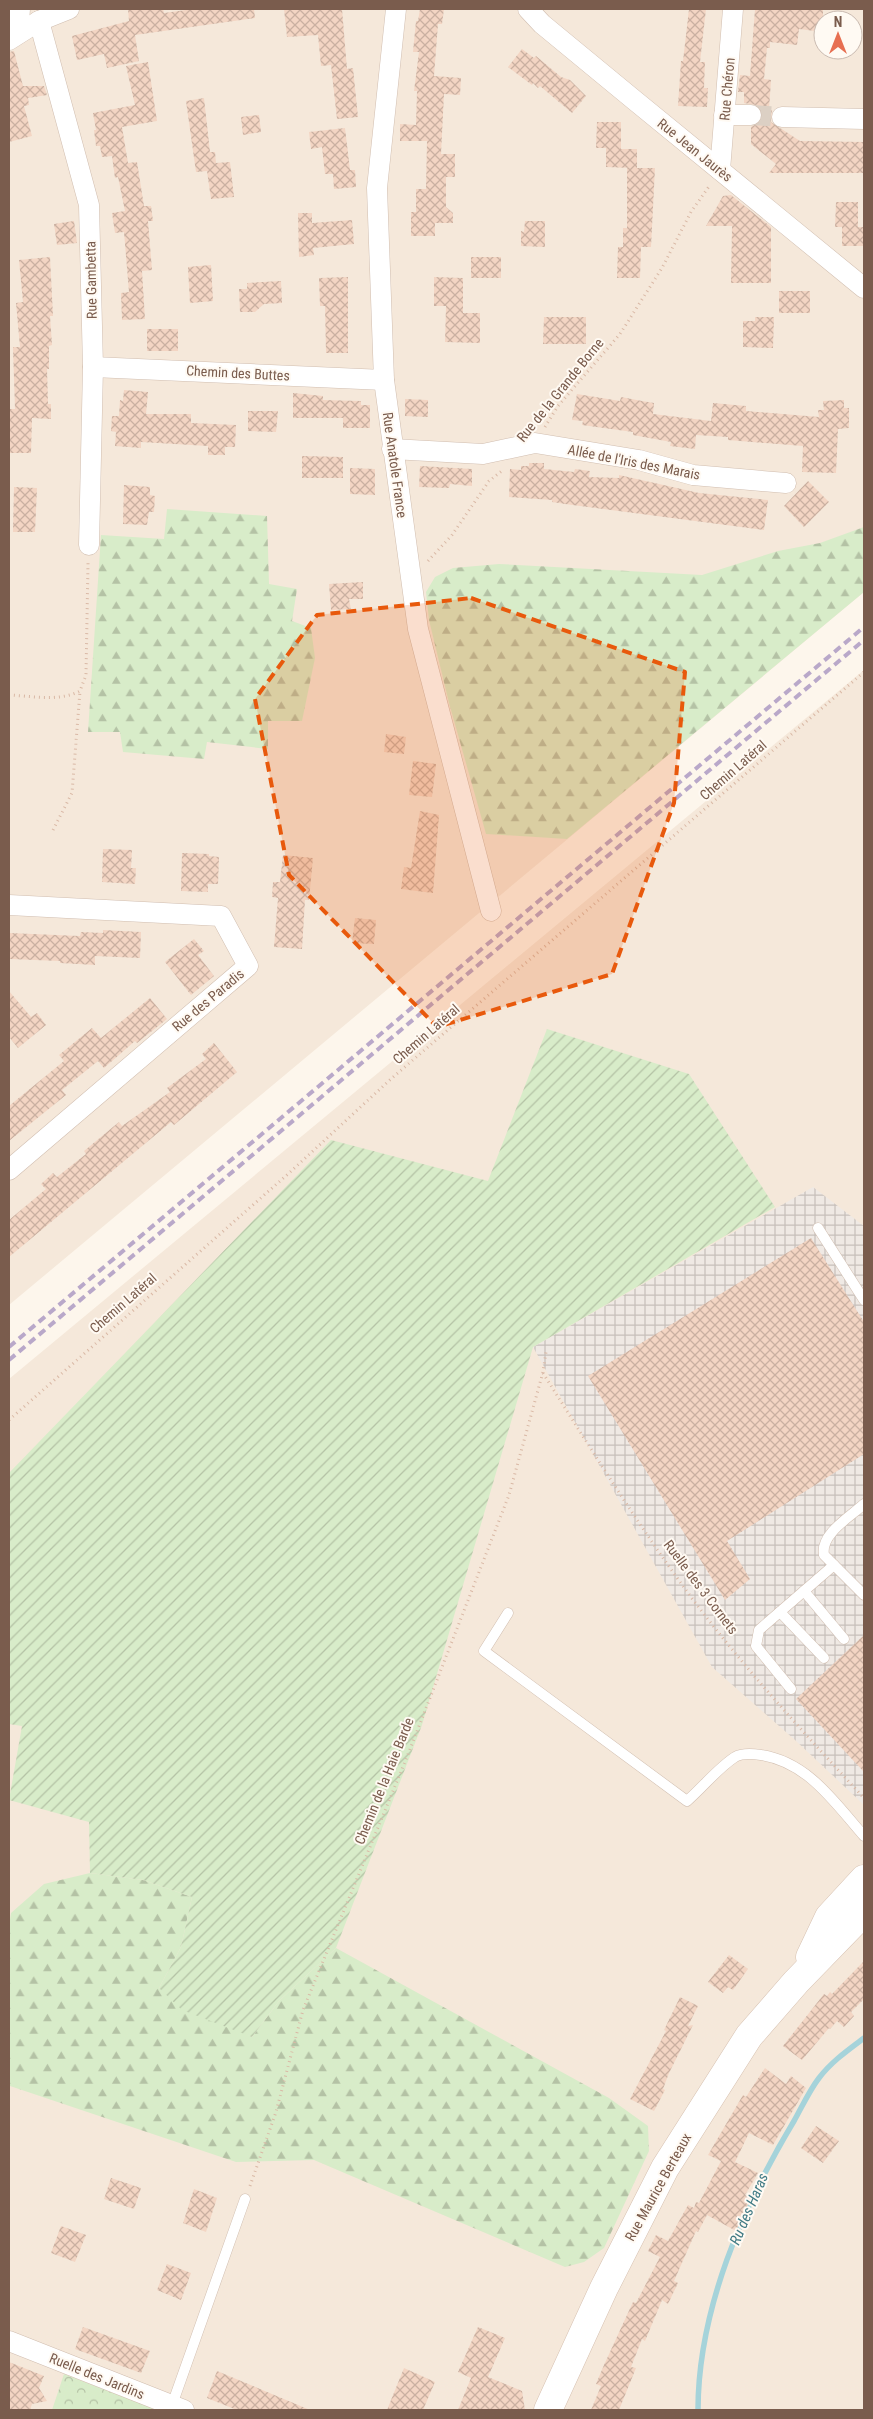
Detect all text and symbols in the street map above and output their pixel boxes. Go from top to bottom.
north arrow [813,10,863,60]
text: N [834,14,842,30]
street label: Rue Chéron [716,57,738,121]
street label: Rue Jean Jaurès [654,115,736,185]
street label: Rue Gambetta [82,241,100,319]
street label: Rue de la Grande Borne [513,335,607,445]
street label: Chemin des Buttes [186,362,290,384]
street label: Rue Anatole France [380,411,410,519]
street label: Allée de l'Iris des Marais [566,441,702,483]
street label: Chemin Latéral [696,737,770,803]
street label: Rue des Paradis [169,965,247,1035]
street label: Chemin Latéral [389,1001,463,1067]
street label: Chemin Latéral [86,1270,160,1336]
street label: Ruelle des 3 Cornets [661,1537,741,1637]
street label: Chemin de la Haie Barde [351,1715,417,1847]
street label: Rue Maurice Berteaux [622,2130,694,2244]
water label: Ru des Haras [726,2170,772,2247]
street label: Ruelle des Jardins [47,2350,147,2402]

